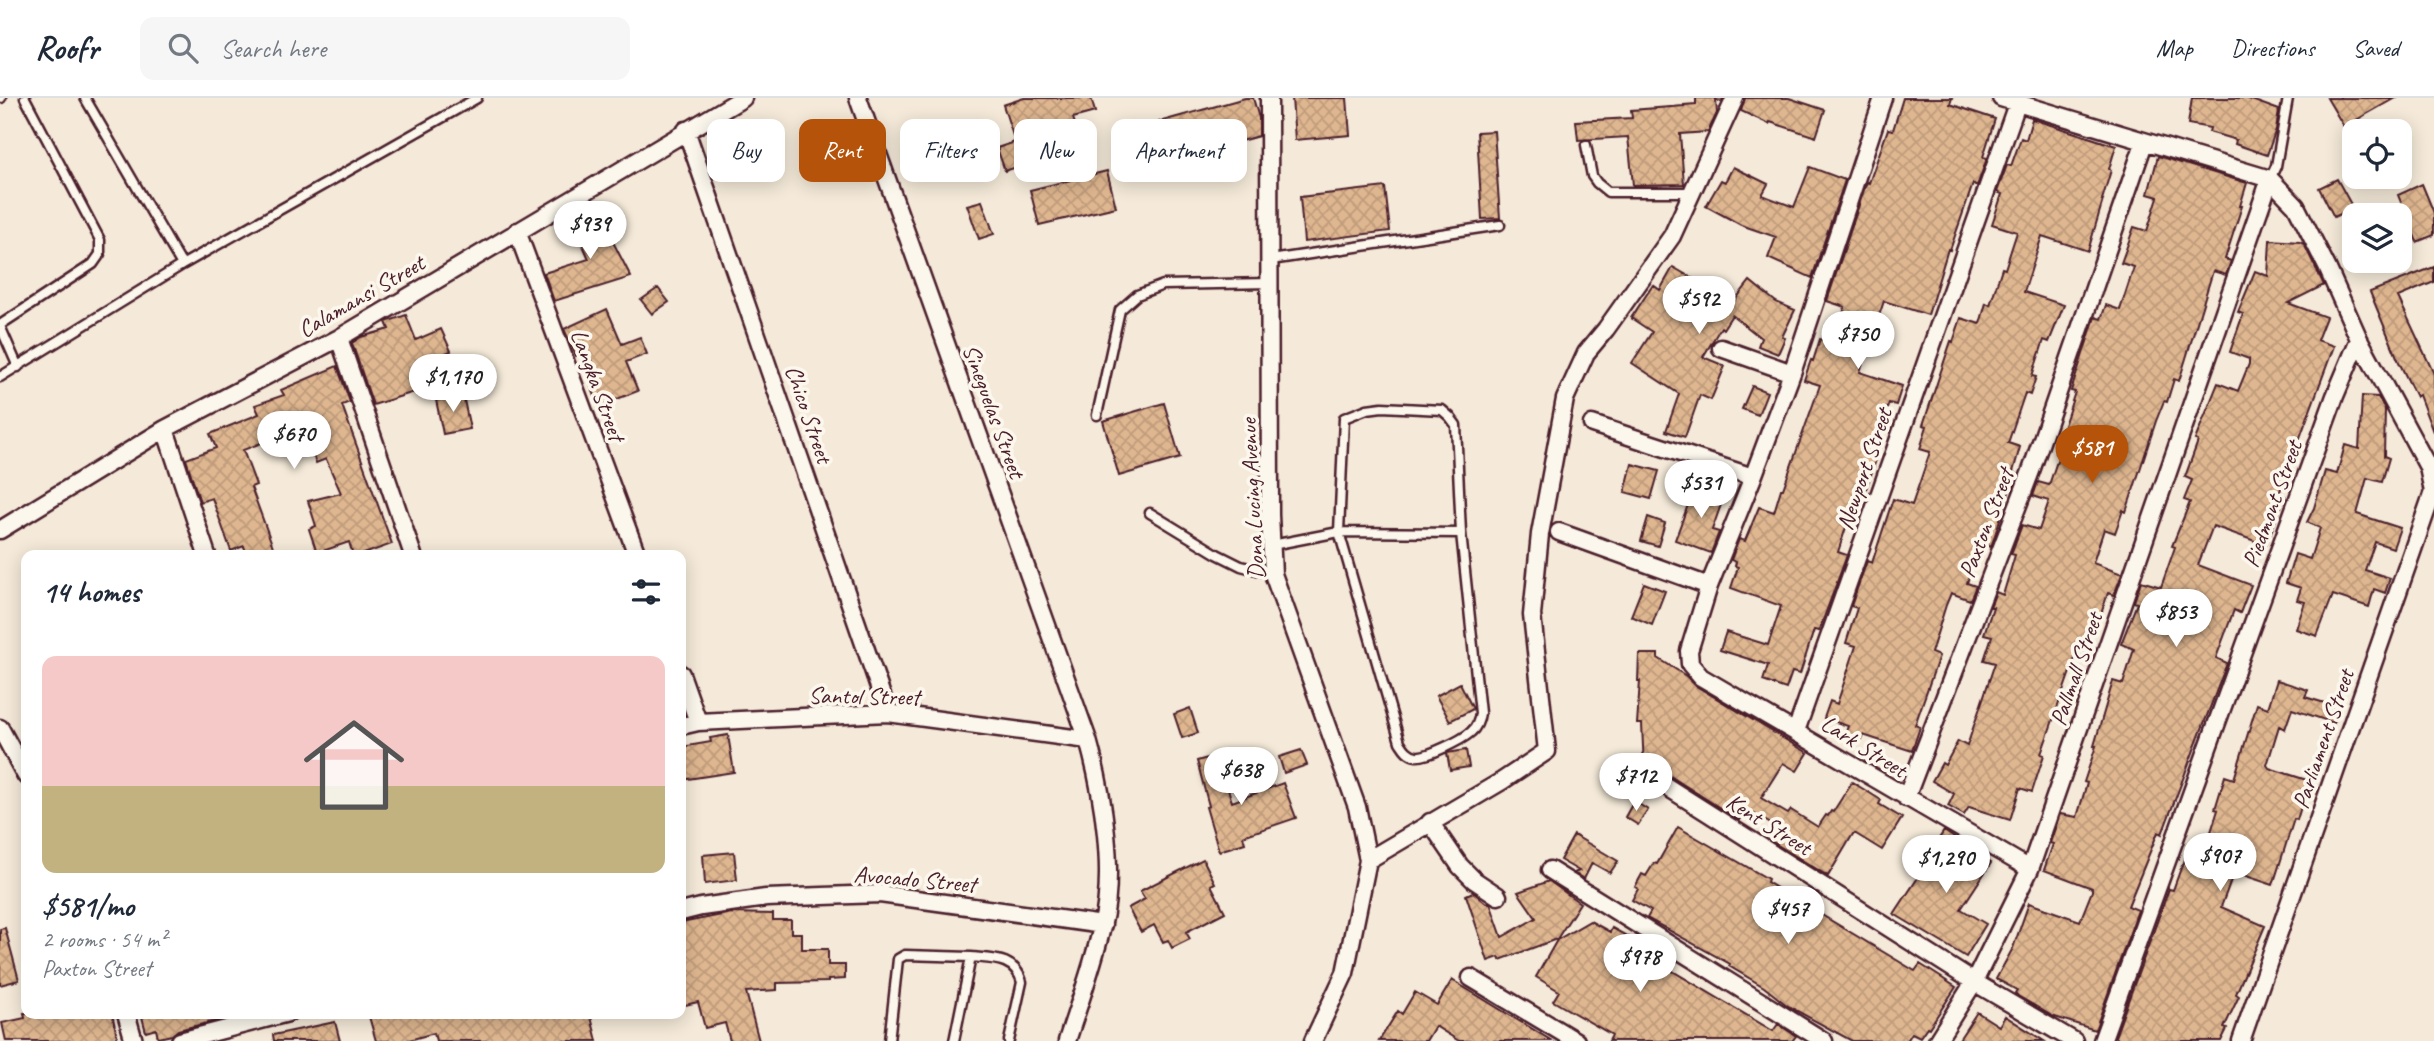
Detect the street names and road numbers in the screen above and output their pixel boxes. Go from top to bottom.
street label: Calamansi Street [292,247,431,344]
street label: Langka Street [564,325,633,448]
street label: Sineguelas Street [956,340,1033,484]
street label: Chico Street [778,361,840,469]
street label: Newport Street [1829,402,1899,534]
street label: Dona Lucing Avenue [1233,416,1271,580]
street label: Piedmont Street [2235,435,2309,571]
street label: Paxton Street [1952,461,2022,582]
street label: Pallmall Street [2043,607,2110,729]
street label: Parliament Street [2285,663,2361,813]
street label: Santol Street [808,680,923,712]
street label: Lark Street [1815,708,1914,785]
street label: Kent Street [1721,786,1819,863]
street label: Avocado Street [853,859,980,900]

